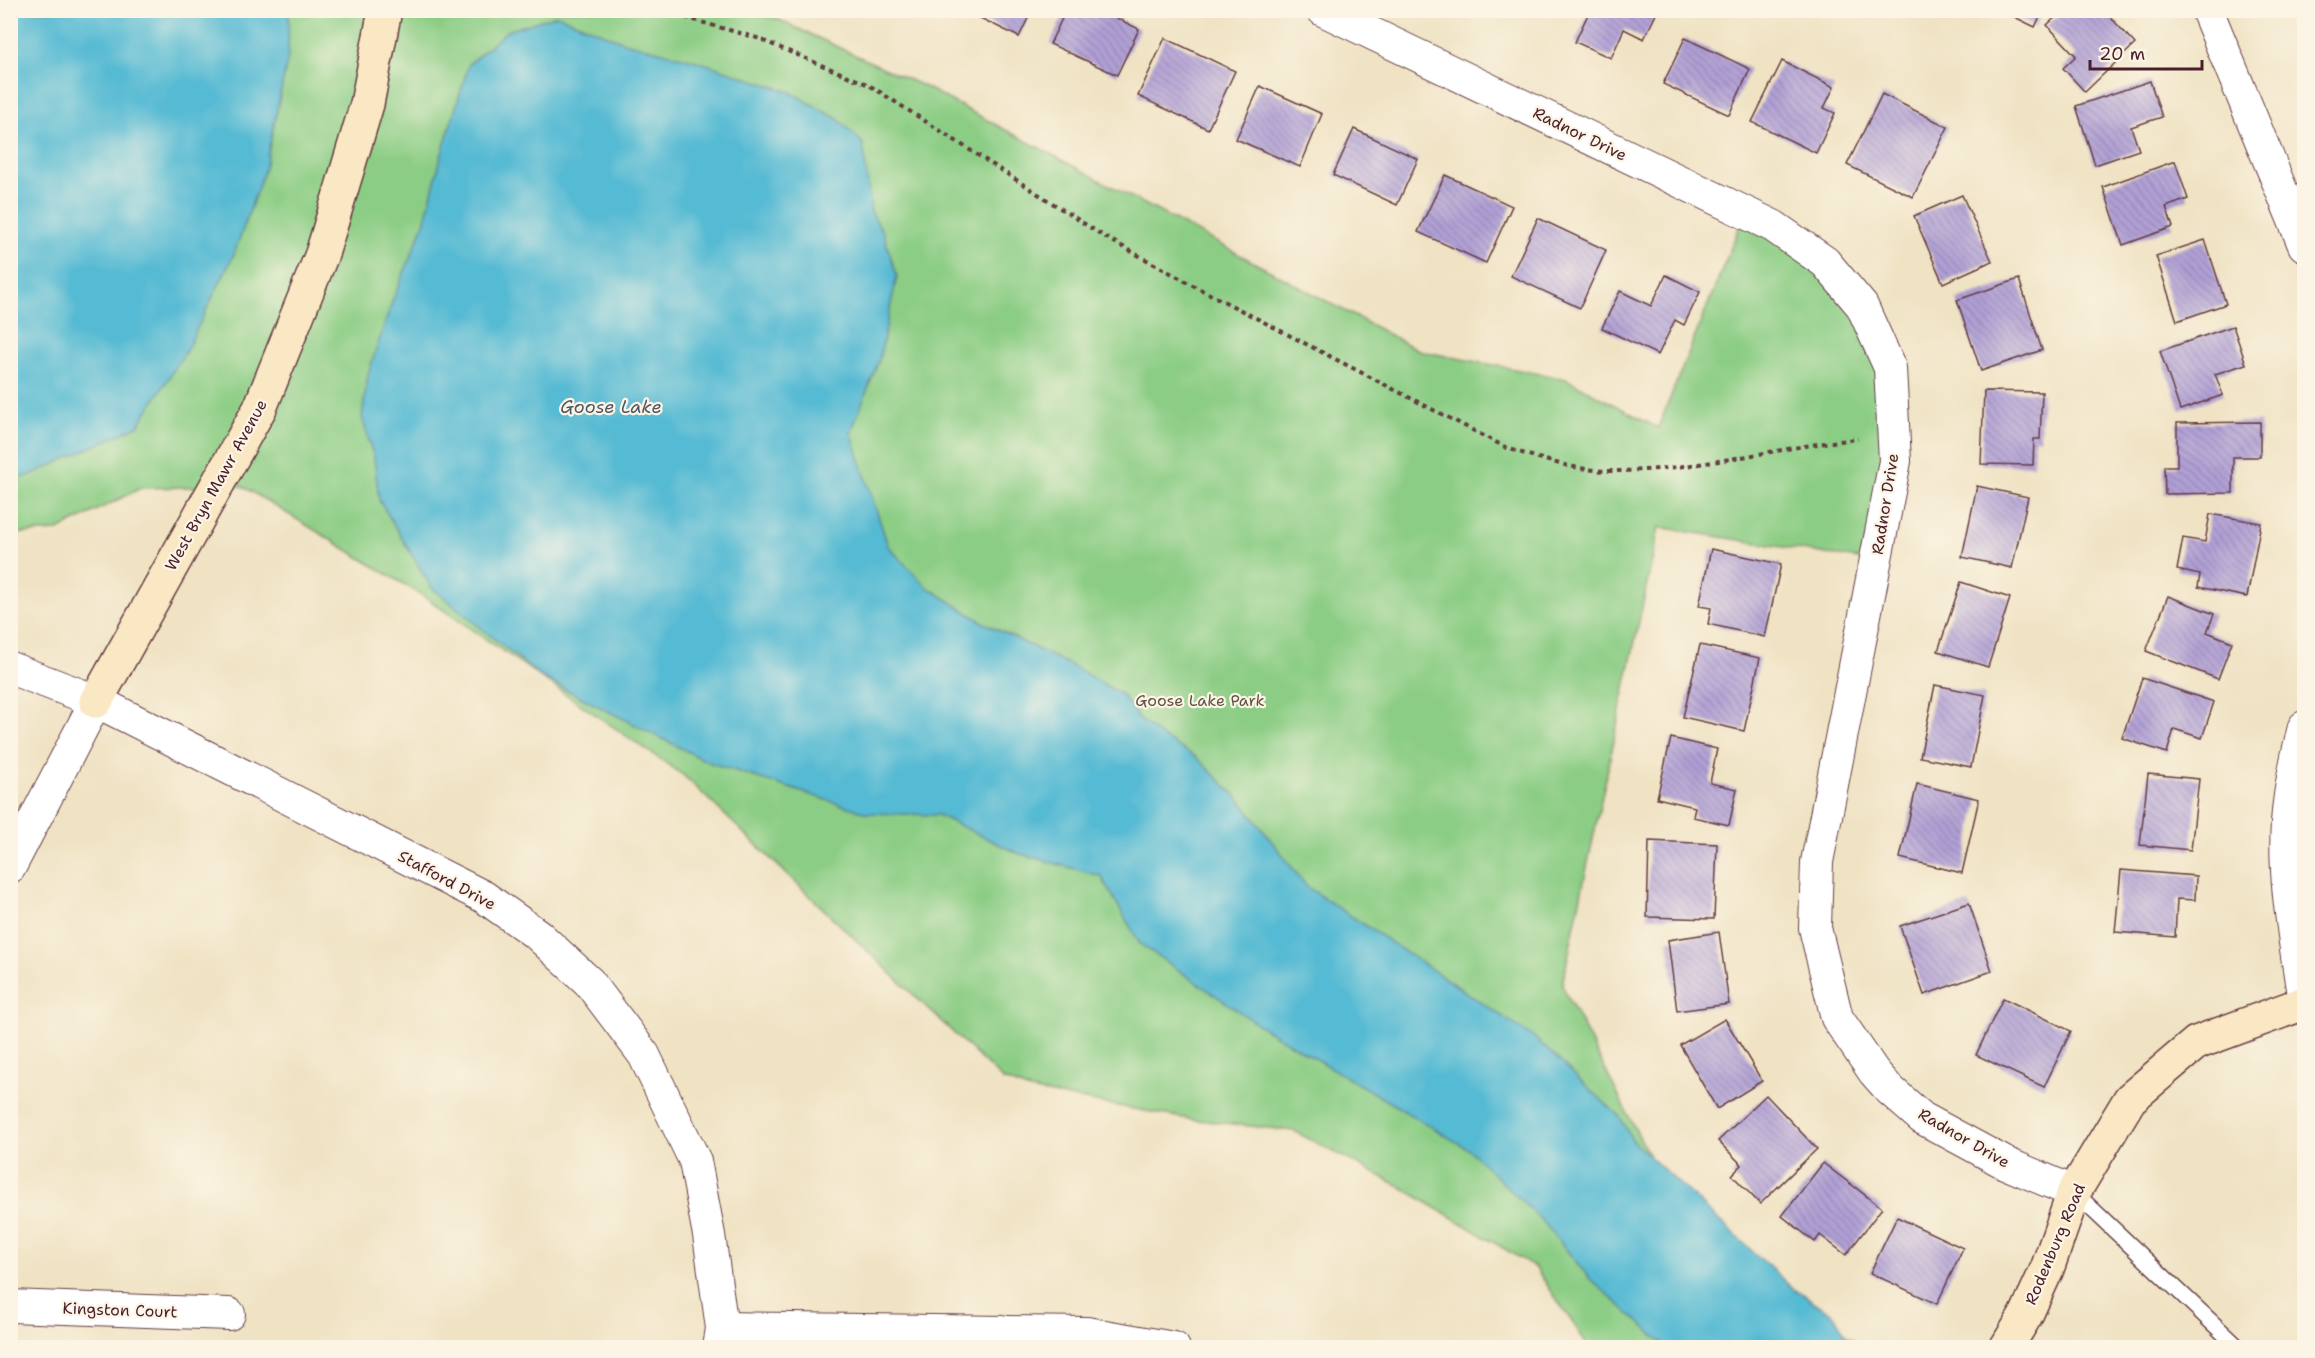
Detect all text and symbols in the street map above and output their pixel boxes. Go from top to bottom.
scale bar [2090,33,2202,71]
text: 20 m [2099,42,2145,66]
street label: Radnor Drive [1529,102,1631,166]
water label: Goose Lake [560,395,662,419]
street label: West Bryn Mawr Avenue [160,396,272,574]
street label: Radnor Drive [1867,452,1903,556]
park label: Goose Lake Park [1135,690,1265,711]
street label: Stafford Drive [394,845,500,915]
street label: Radnor Drive [1915,1103,2013,1173]
street label: Rodenburg Road [2020,1180,2090,1308]
street label: Kingston Court [62,1297,178,1323]

